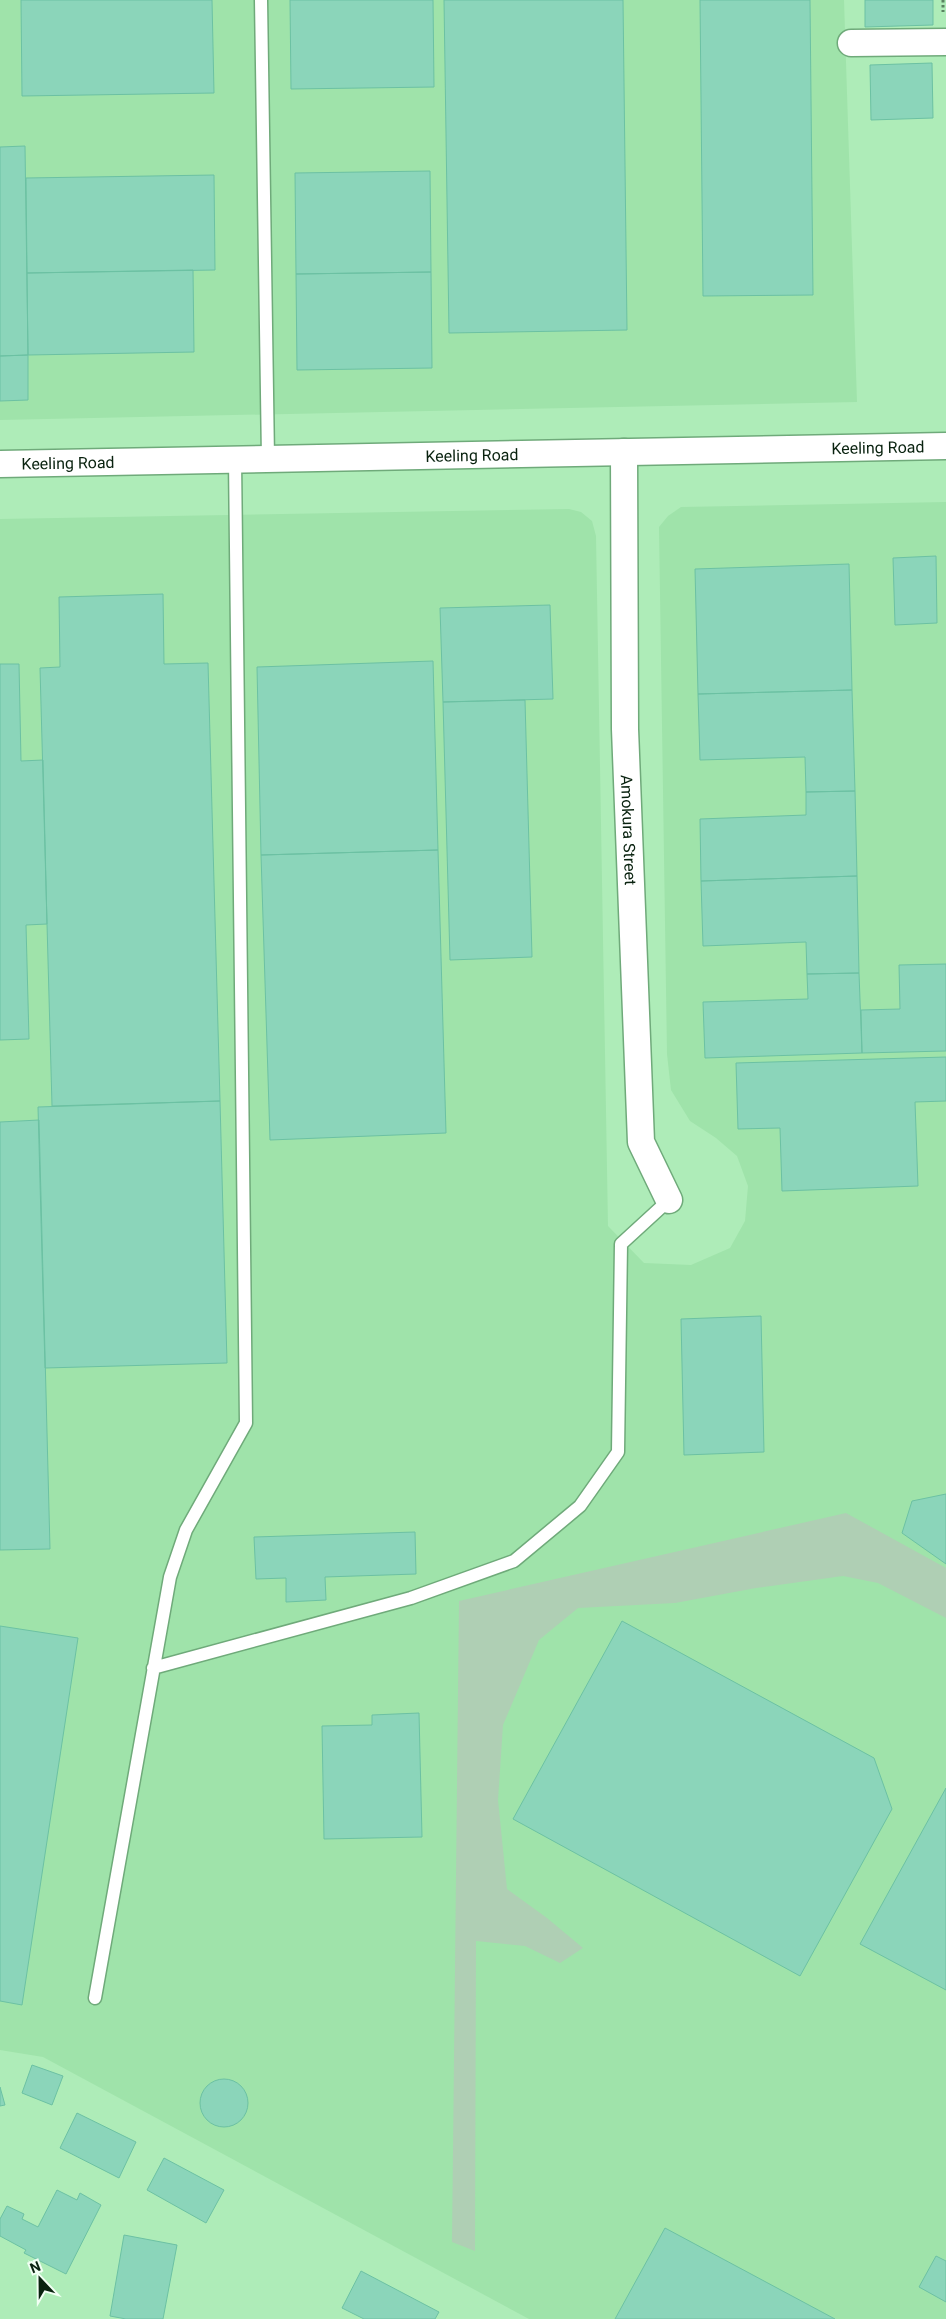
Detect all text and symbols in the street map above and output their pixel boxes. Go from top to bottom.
street label: Keeling Road [831,437,925,458]
street label: Keeling Road [425,445,519,465]
street label: Keeling Road [21,452,115,473]
street label: Amokura Street [617,774,641,886]
north arrow [15,2254,65,2304]
text: N [28,2258,43,2276]

